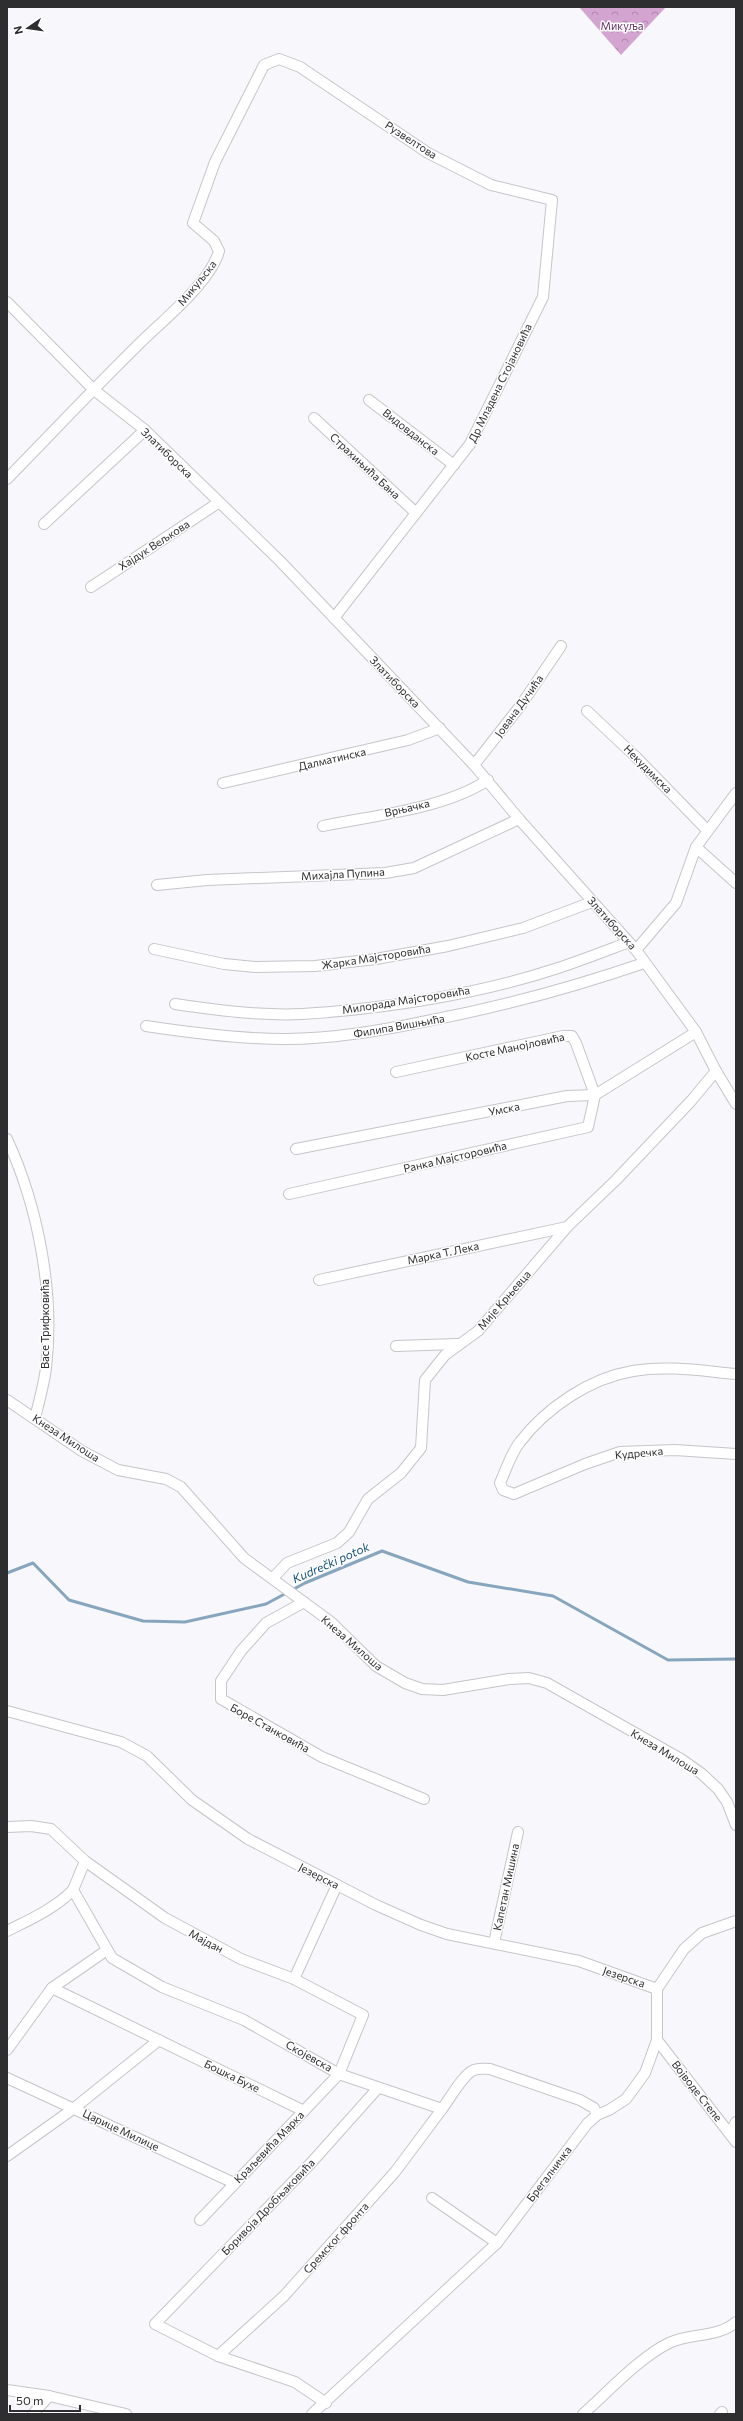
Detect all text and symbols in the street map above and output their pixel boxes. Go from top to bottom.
north arrow [8,8,48,48]
park label: Микуља [600,19,644,32]
text: N [11,25,25,36]
street label: Рузвелтова [383,118,440,161]
street label: Микуљска [174,257,219,308]
street label: Др Младена Стојановића [465,321,534,444]
street label: Видовданска [381,406,442,458]
street label: Златиборска [139,425,196,480]
street label: Страхињића Бана [328,430,403,501]
street label: Хајдук Вељкова [116,517,192,572]
street label: Златиборска [368,653,423,710]
street label: Јована Дучића [492,672,546,740]
street label: Некудимска [622,742,675,795]
street label: Далматинска [297,744,367,773]
street label: Врњачка [383,796,431,819]
street label: Михајла Пупина [301,865,385,882]
street label: Златиборска [585,894,639,952]
street label: Жарка Мајсторовића [320,941,431,972]
street label: Милорада Мајсторовића [341,983,471,1016]
street label: Филипа Вишњића [352,1011,446,1040]
street label: Косте Манојловића [464,1030,566,1063]
street label: Умска [487,1099,521,1118]
street label: Ранка Мајсторовића [402,1138,508,1175]
street label: Марка Т. Лека [406,1239,480,1266]
street label: Мије Крњевца [474,1267,533,1332]
street label: Васе Трифковића [38,1279,51,1369]
street label: Кнеза Милоша [30,1411,102,1464]
street label: Кудречка [614,1444,664,1461]
water label: Kudrečki potok [290,1539,372,1585]
street label: Кнеза Милоша [319,1612,386,1673]
street label: Боре Станковића [228,1700,312,1755]
street label: Кнеза Милоша [629,1726,702,1777]
street label: Капетан Мишина [490,1842,521,1932]
street label: Језерска [296,1860,342,1892]
street label: Мајдан [187,1926,226,1955]
street label: Језерска [601,1963,647,1991]
street label: Скојевска [284,2037,335,2074]
street label: Бошка Бухе [202,2057,262,2095]
street label: Војводе Степе [670,2058,725,2124]
street label: Царице Милице [81,2106,162,2153]
street label: Краљевића Марка [231,2108,306,2185]
street label: Брегалничка [524,2143,574,2204]
street label: Боривоја Дробњаковића [218,2156,317,2257]
street label: Сремског фронта [300,2200,371,2276]
scale bar [10,2387,80,2413]
text: 50 m [16,2393,44,2407]

